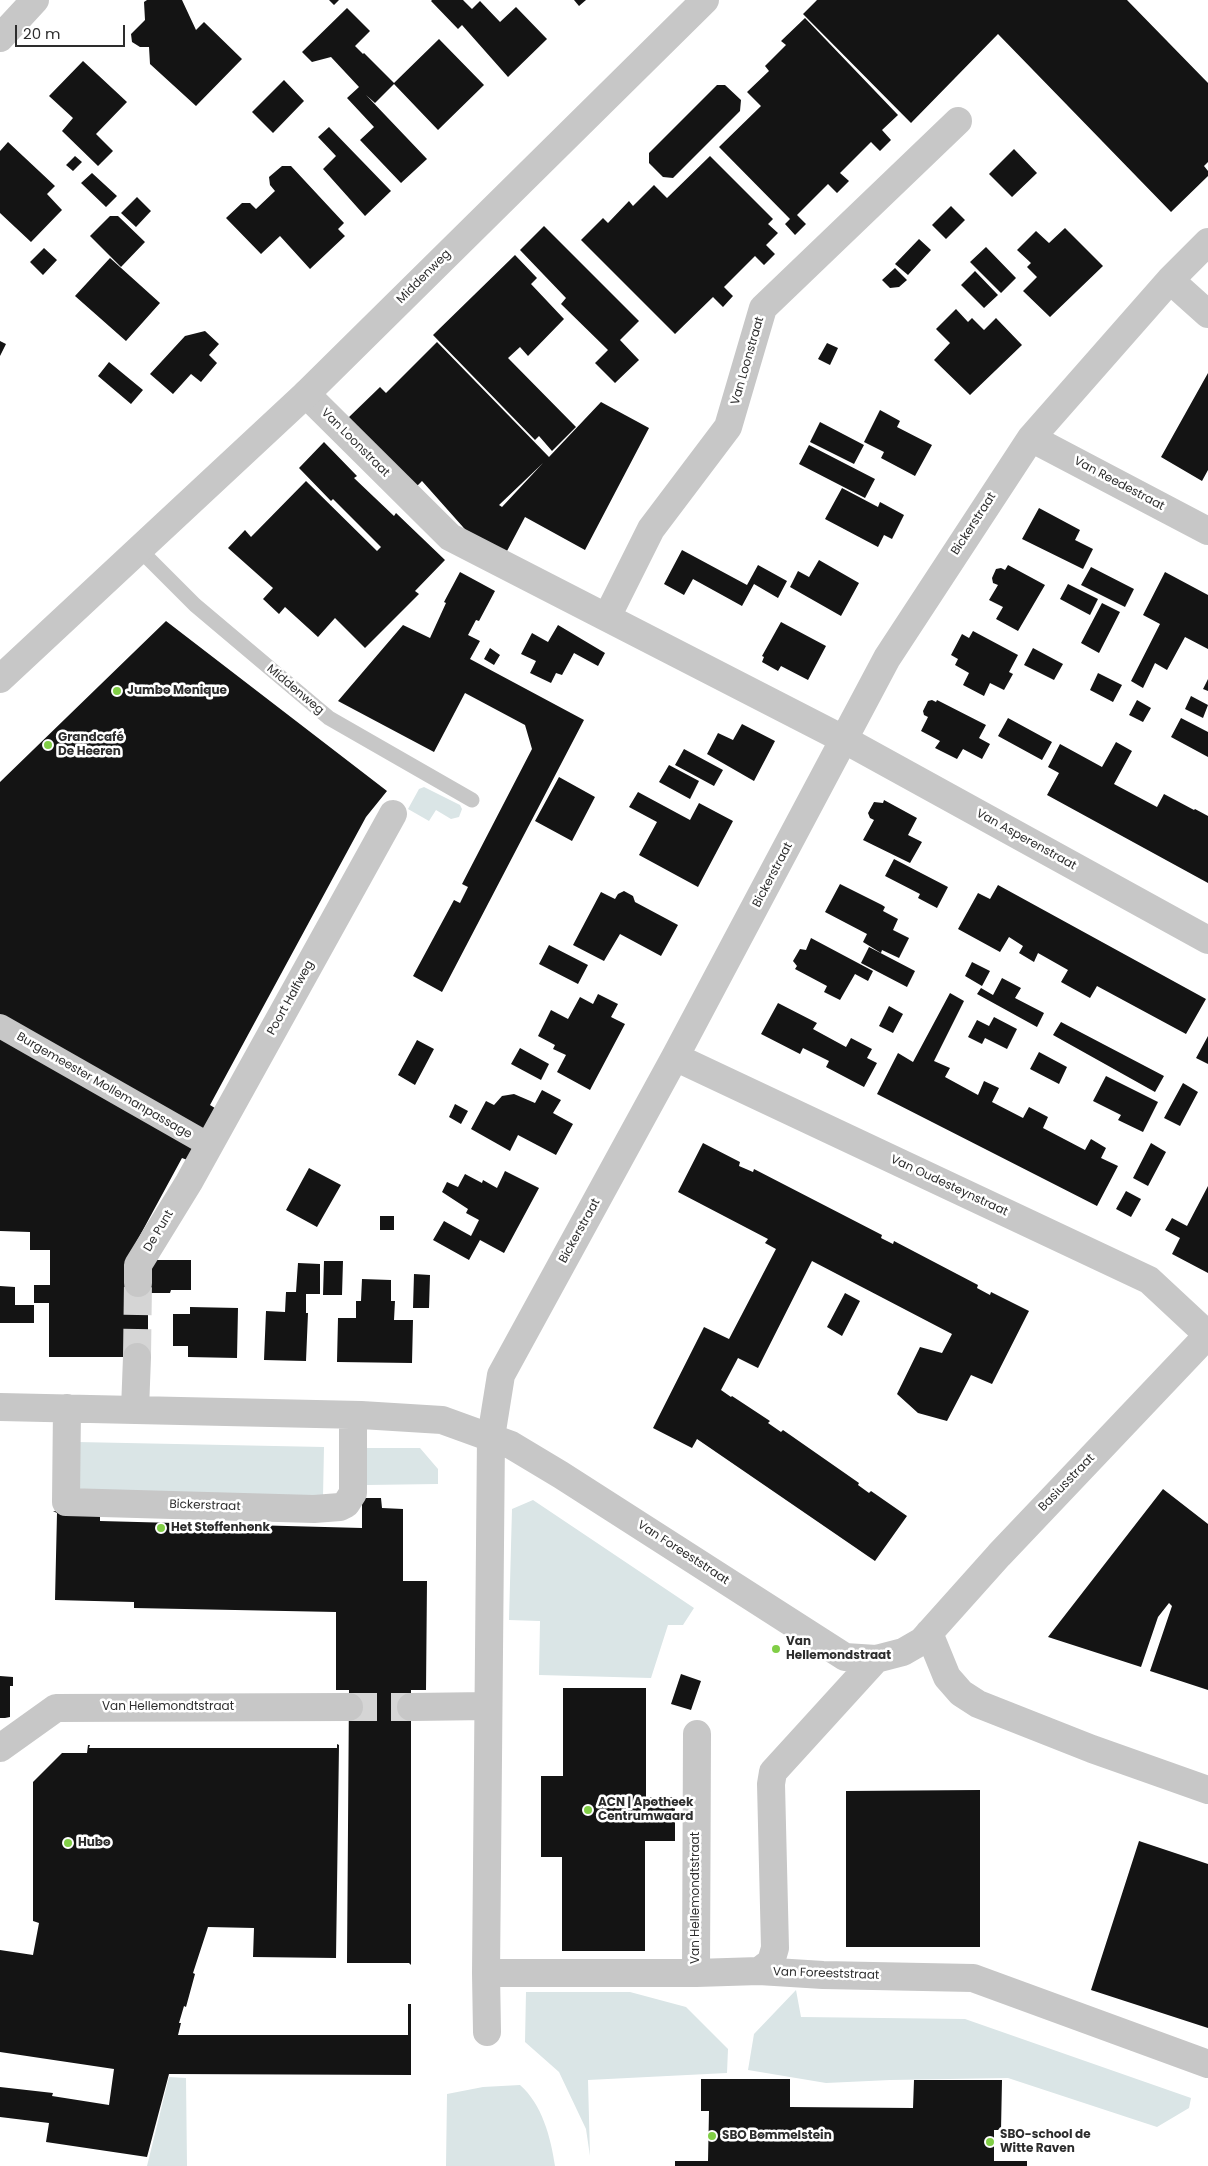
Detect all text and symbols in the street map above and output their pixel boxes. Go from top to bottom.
scale bar [18,15,128,47]
text: 20 m [23,23,61,44]
street label: Middenweg [394,247,454,307]
street label: Van Loonstraat [729,315,767,407]
street label: Van Loonstraat [318,406,392,480]
street label: Van Reedestraat [1071,454,1167,514]
street label: Bickerstraat [949,490,999,558]
street label: Middenweg [264,662,326,718]
place label: Jumbo Monique [127,684,227,698]
marker: Jumbo Monique [111,685,123,697]
place label: Grandcafé De Heeren [58,731,124,759]
marker: Grandcafé De Heeren [42,739,54,751]
street label: Van Asperenstraat [973,806,1079,874]
street label: Bickerstraat [750,840,796,910]
street label: Poort Halfweg [265,958,317,1038]
street label: Burgemeester Mollemanpassage [14,1030,194,1142]
street label: Van Oudesteynstraat [888,1152,1010,1220]
street label: Bickerstraat [556,1196,604,1266]
street label: De Punt [141,1208,177,1254]
street label: Basiusstraat [1036,1451,1098,1515]
street label: Bickerstraat [169,1498,241,1514]
street label: Van Foreeststraat [634,1518,732,1588]
place label: Het Stoffenhonk [171,1521,270,1535]
marker: Het Stoffenhonk [155,1522,167,1534]
place label: Van Hellemondstraat [786,1635,891,1663]
marker: Van Hellemondstraat [770,1643,782,1655]
street label: Van Hellemondtstraat [102,1700,234,1714]
place label: ACN | Apotheek Centrumwaard [598,1796,693,1824]
marker: ACN | Apotheek Centrumwaard [582,1804,594,1816]
street label: Van Hellemondtstraat [689,1832,703,1964]
place label: Hubo [78,1836,111,1850]
marker: Hubo [62,1837,74,1849]
street label: Van Foreeststraat [773,1965,879,1983]
place label: SBO-school de Witte Raven [1000,2128,1091,2156]
place label: SBO Bommelstein [722,2129,832,2143]
marker: SBO Bommelstein [706,2130,718,2142]
marker: SBO-school de Witte Raven [984,2136,996,2148]

